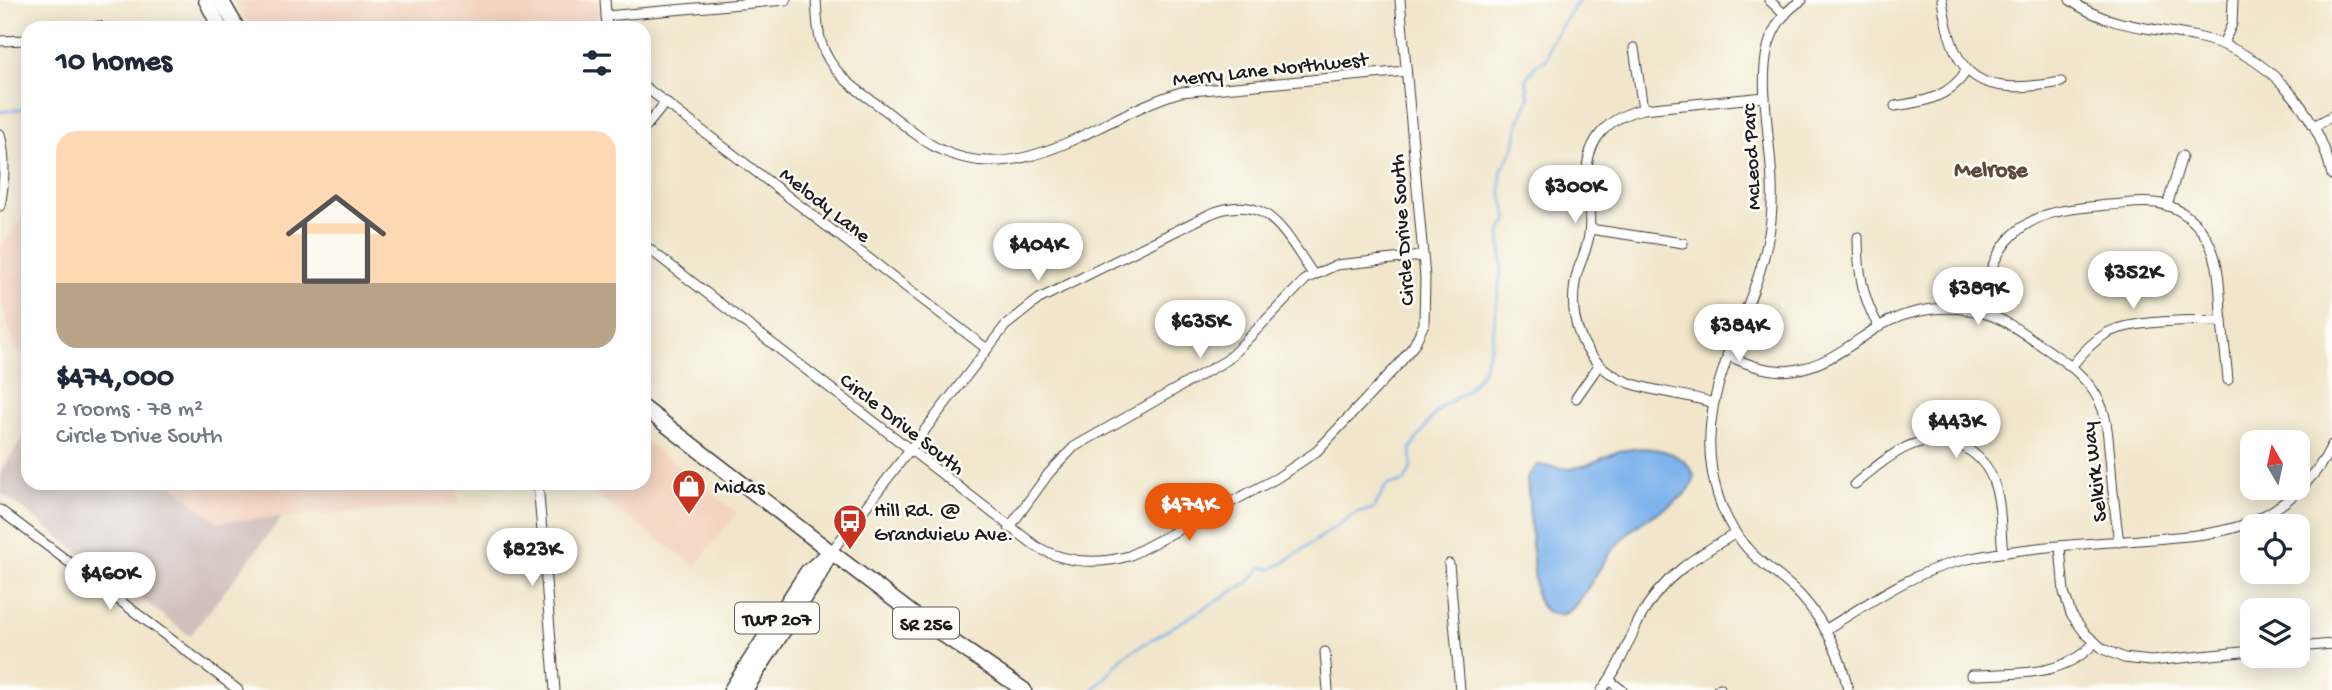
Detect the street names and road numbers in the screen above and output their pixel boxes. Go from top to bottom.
street label: Merry Lane Northwest [1172,49,1372,94]
street label: McLeod Parc [1738,102,1769,211]
street label: Circle Drive South [1387,153,1422,306]
street label: Melody Lane [773,163,875,251]
street label: Circle Drive South [833,369,968,482]
street label: Selkirk Way [2078,420,2115,523]
road number: TWP 207 [735,603,819,634]
road number: SR 256 [893,608,959,638]

